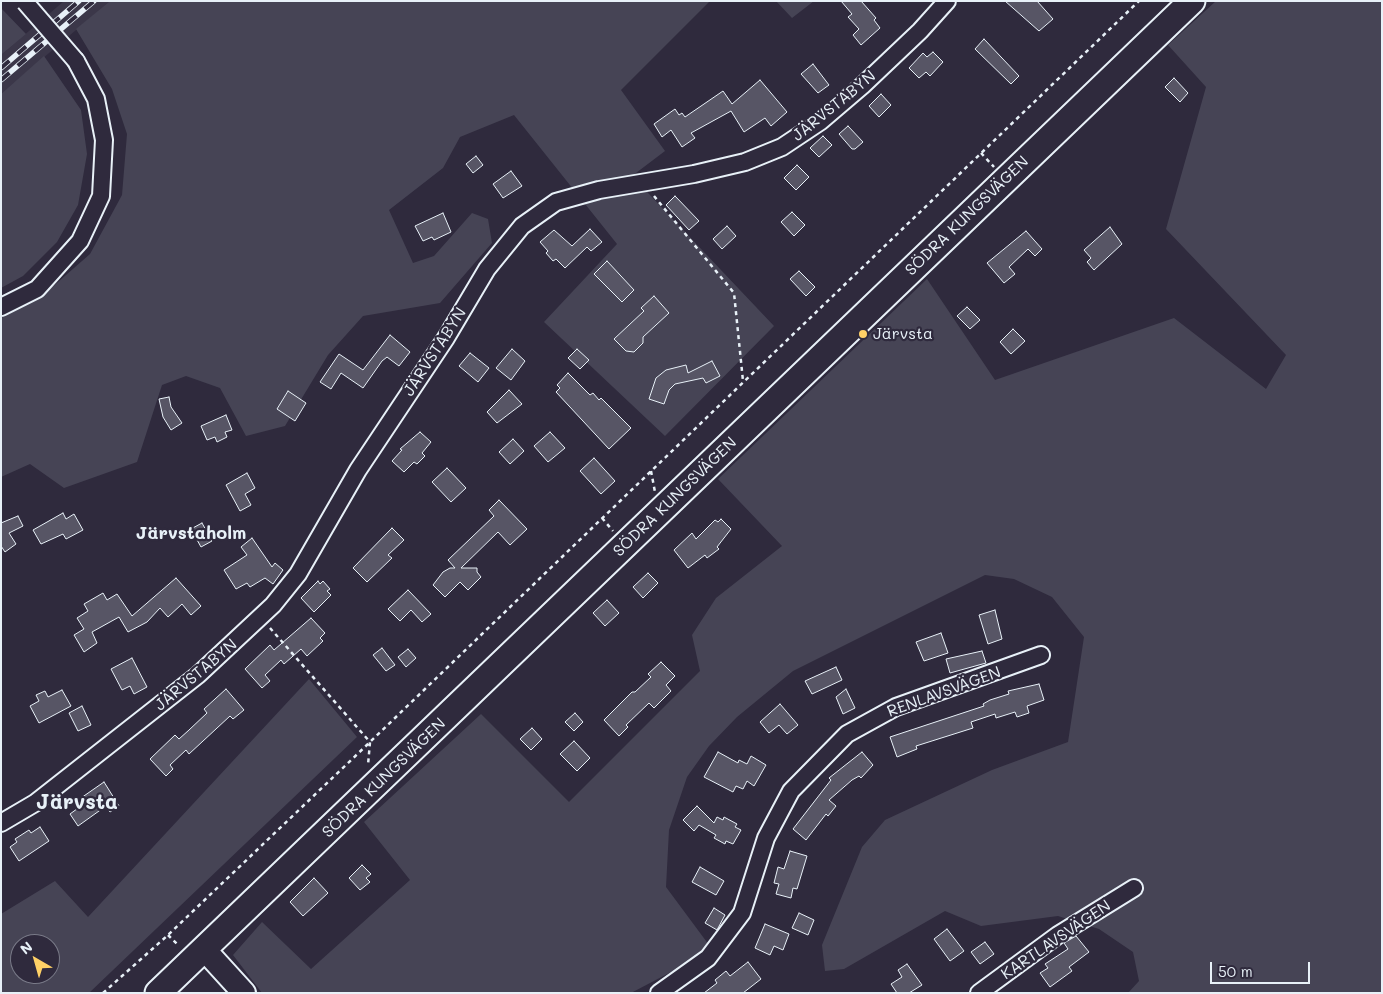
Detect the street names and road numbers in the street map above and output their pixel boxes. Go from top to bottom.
street label: JÄRVSTABYN [788,67,880,145]
street label: SÖDRA KUNGSVÄGEN [901,152,1033,280]
street label: JÄRVSTABYN [399,304,471,400]
street label: SÖDRA KUNGSVÄGEN [609,433,741,561]
street label: JÄRVSTABYN [151,635,241,715]
street label: RENLAVSVÄGEN [885,663,1003,721]
street label: SÖDRA KUNGSVÄGEN [318,714,450,842]
street label: KARTLAVSVÄGEN [998,896,1114,984]

